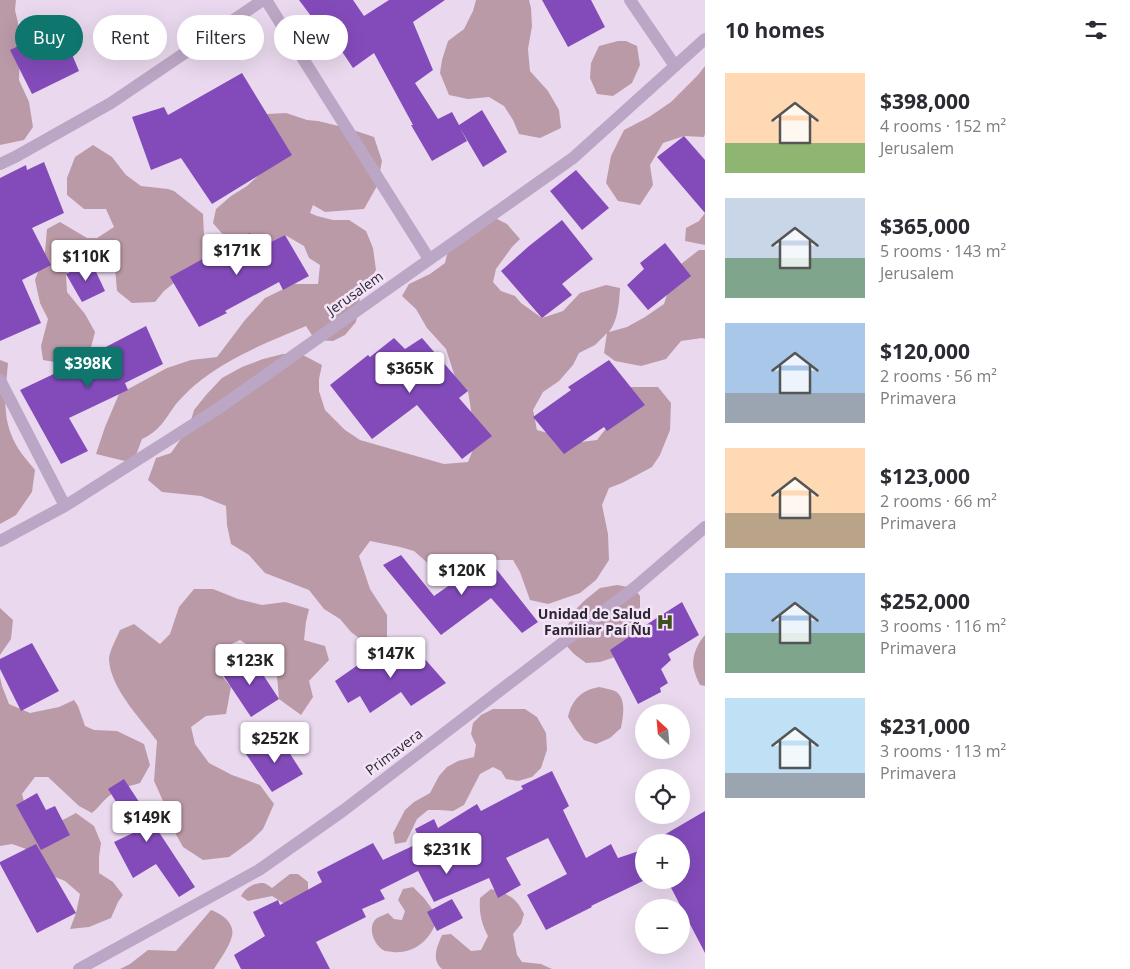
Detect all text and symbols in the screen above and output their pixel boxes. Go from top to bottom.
chip: Buy [15,15,83,60]
chip: Rent [93,15,167,60]
chip: Filters [177,15,264,60]
chip: New [274,15,348,60]
text: 10 homes [725,16,825,44]
icon: filters [1082,16,1110,44]
text: $398,000 [880,87,970,115]
icon: home [765,93,825,153]
text: 4 rooms · 152 m² [880,115,1006,137]
text: Jerusalem [880,137,954,159]
text: $365,000 [880,212,970,240]
icon: home [765,218,825,278]
pin: $171K [202,234,272,276]
text: $171K [213,239,261,261]
pin: $110K [51,240,121,282]
text: 5 rooms · 143 m² [880,240,1006,262]
text: $110K [62,245,110,267]
text: Jerusalem [880,262,954,284]
street label: Jerusalem [321,266,387,320]
text: $120,000 [880,337,970,365]
icon: home [765,343,825,403]
pin: $398K [53,346,123,389]
text: $398K [64,352,112,374]
pin: $365K [375,352,445,394]
text: $365K [386,357,434,379]
text: 2 rooms · 56 m² [880,365,997,387]
text: Primavera [880,387,956,409]
text: $123,000 [880,462,970,490]
icon: home [765,468,825,528]
text: 2 rooms · 66 m² [880,490,997,512]
text: Primavera [880,512,956,534]
pin: $120K [427,554,497,596]
text: $120K [438,559,486,581]
text: $252,000 [880,587,970,615]
icon: home [765,593,825,653]
place label: Unidad de Salud Familiar Paí Ñu [538,604,651,639]
hospital icon: Unidad de Salud Familiar Paí Ñu [655,612,675,632]
text: 3 rooms · 116 m² [880,615,1006,637]
pin: $147K [356,636,426,679]
text: Primavera [880,637,956,659]
text: $147K [367,642,415,664]
pin: $123K [215,644,285,686]
text: $123K [226,649,274,671]
north arrow [635,704,690,759]
map controls [635,704,690,954]
text: $231,000 [880,712,970,740]
icon: home [765,718,825,778]
pin: $252K [240,722,310,764]
street label: Primavera [361,724,426,779]
text: $252K [251,727,299,749]
text: 3 rooms · 113 m² [880,740,1006,762]
text: Primavera [880,762,956,784]
button: locate [635,769,690,824]
pin: $149K [112,800,182,843]
text: $149K [123,806,171,828]
pin: $231K [412,832,482,875]
button: + [635,834,690,889]
text: $231K [423,838,471,860]
button: − [635,899,690,954]

